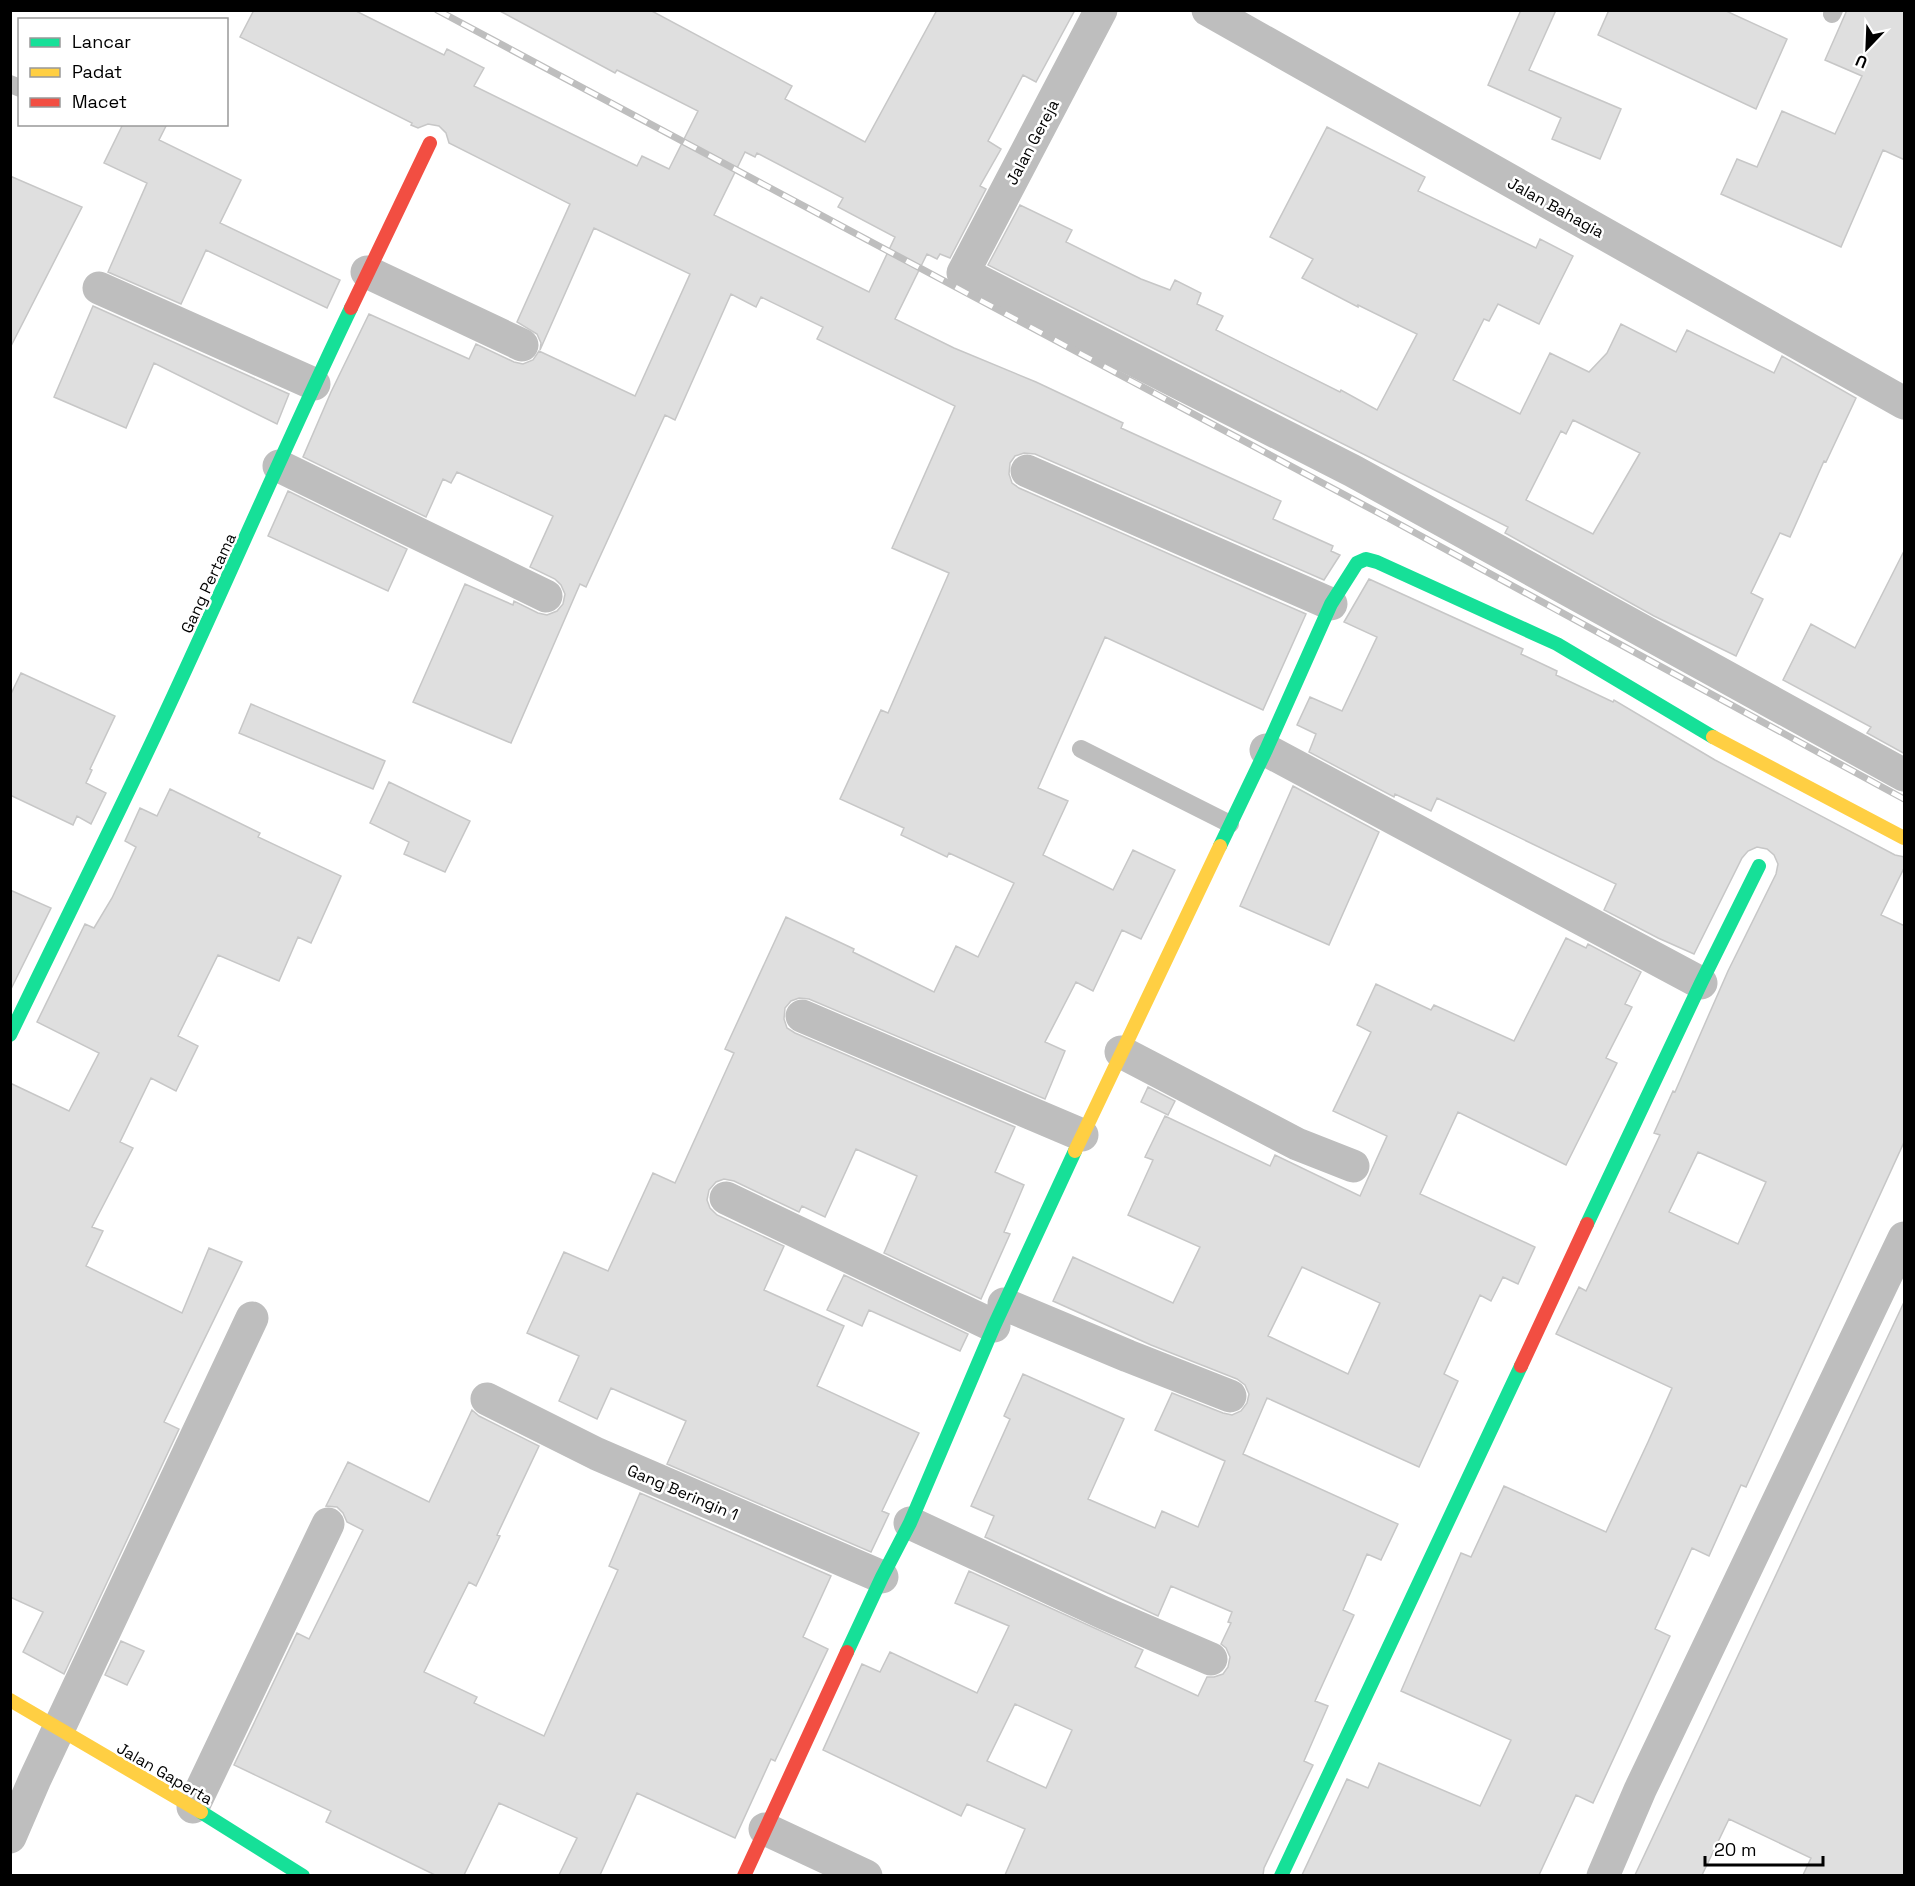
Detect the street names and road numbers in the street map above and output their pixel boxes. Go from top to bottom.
street label: Jalan Gereja [1001,96,1064,189]
street label: Jalan Bahagia [1504,172,1608,243]
street label: Gang Pertama [176,530,241,637]
street label: Gang Beringin 1 [624,1460,741,1525]
street label: Jalan Gaperta [113,1737,217,1809]

